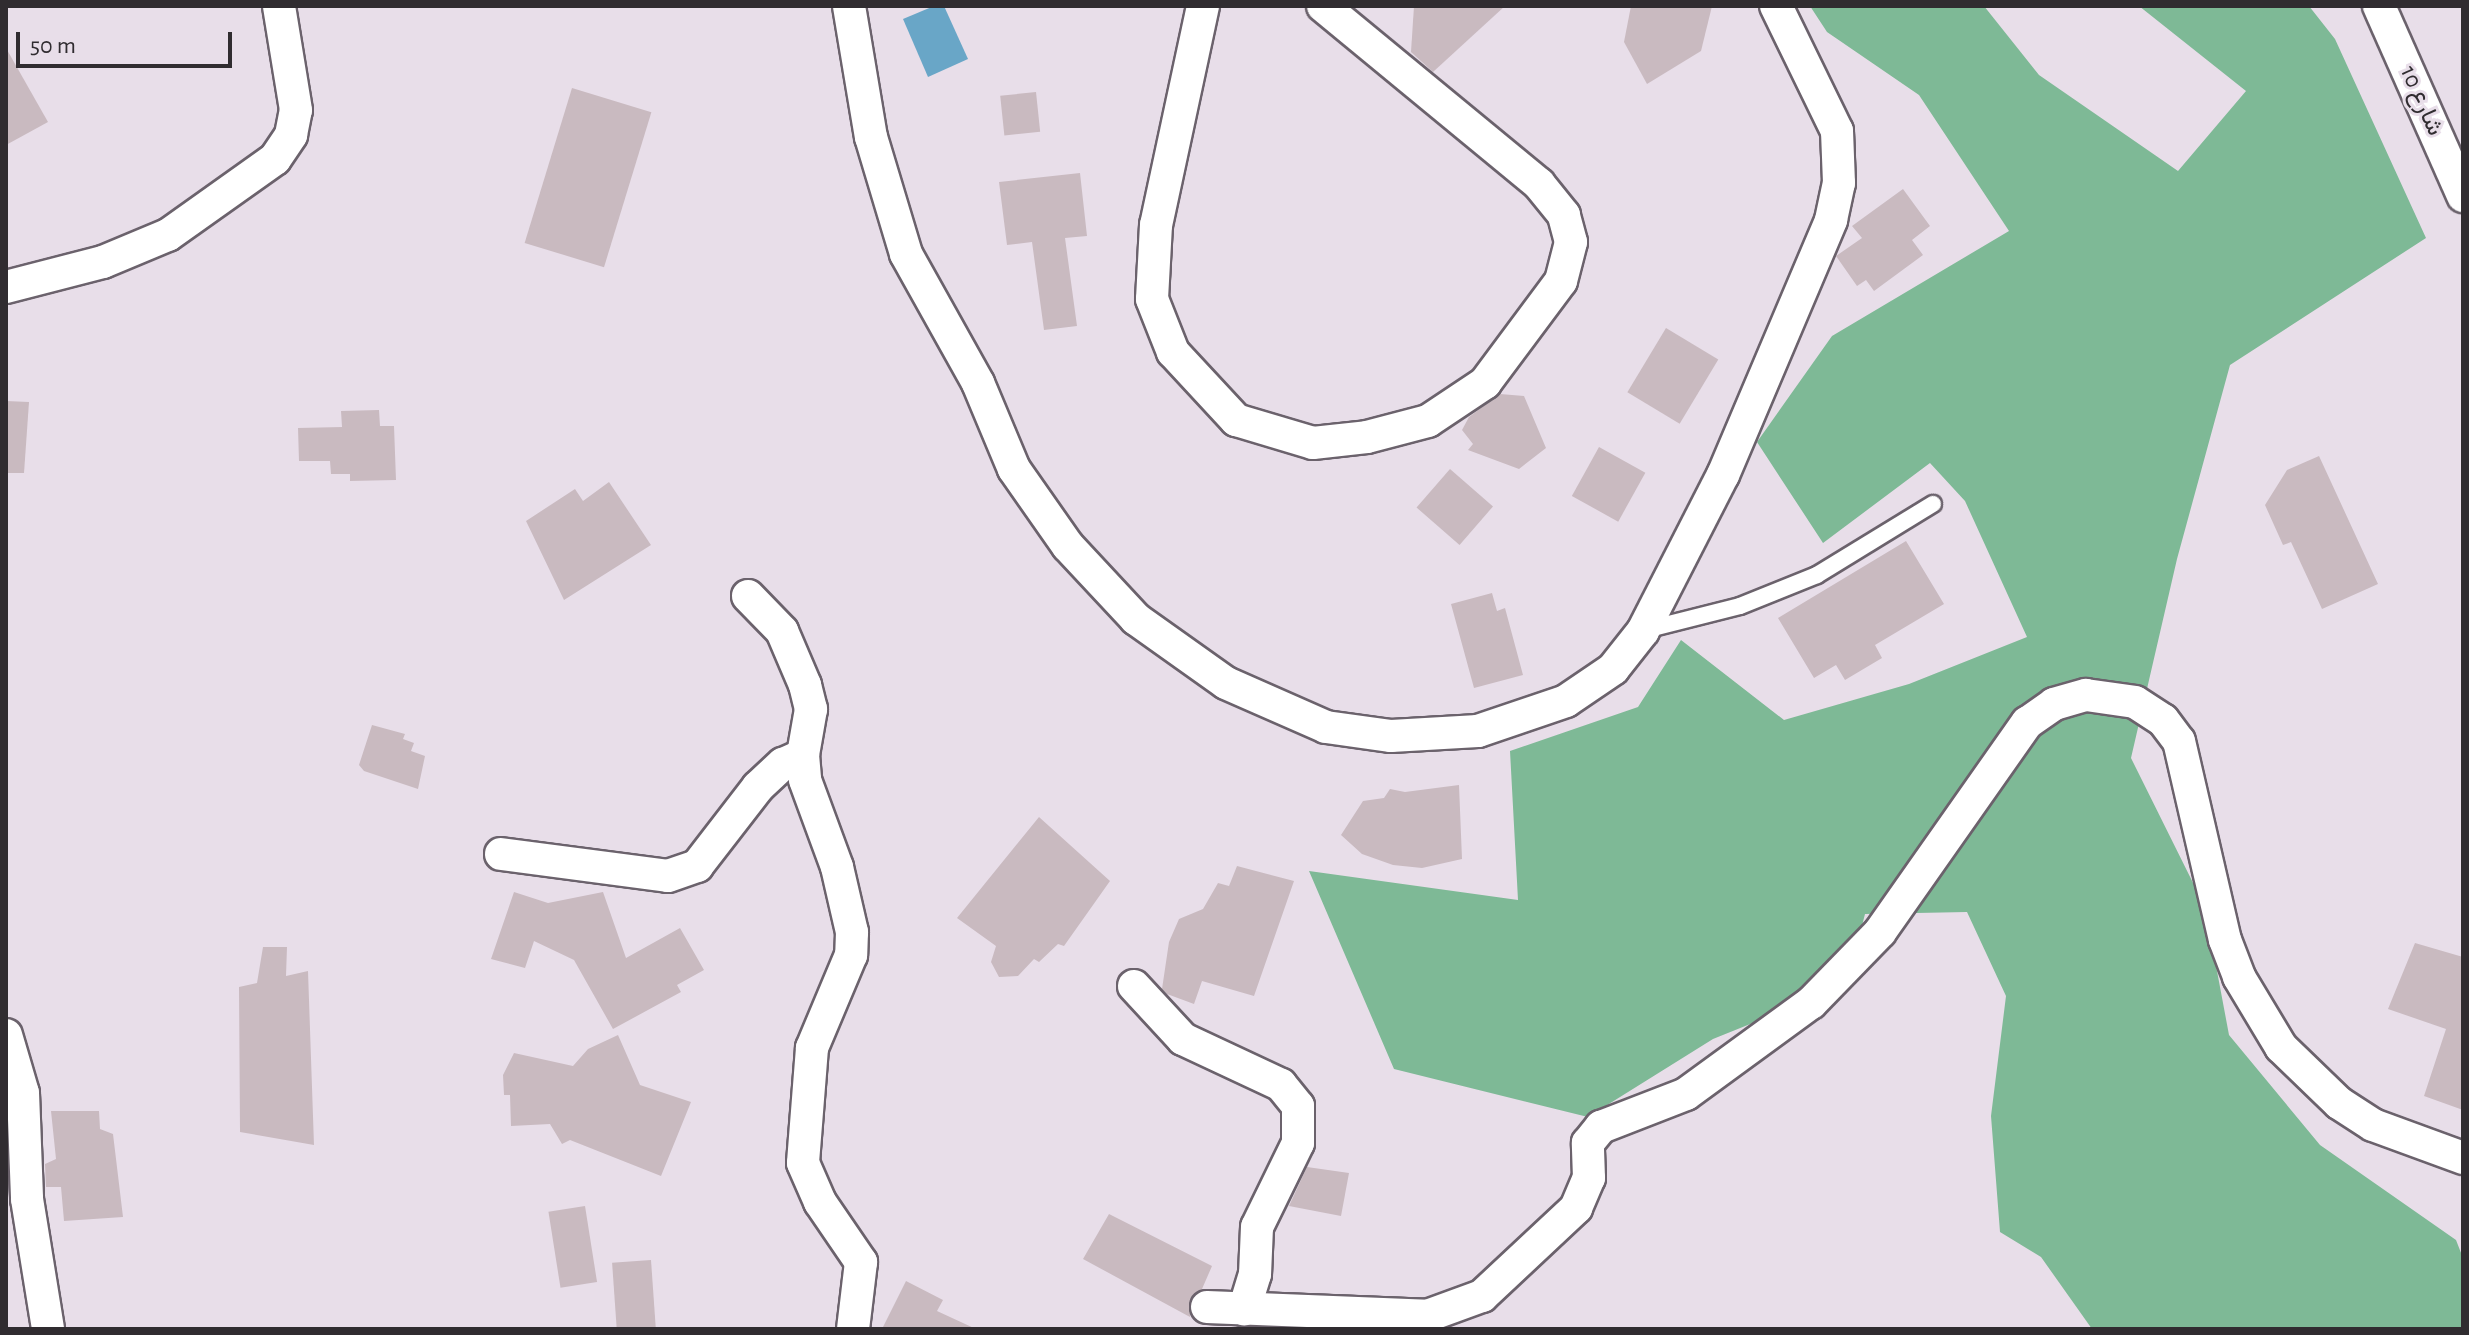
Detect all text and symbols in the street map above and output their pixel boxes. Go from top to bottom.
scale bar [20,16,236,66]
text: 50 m [30,34,76,58]
street label: شارع 10 [2393,62,2449,140]

